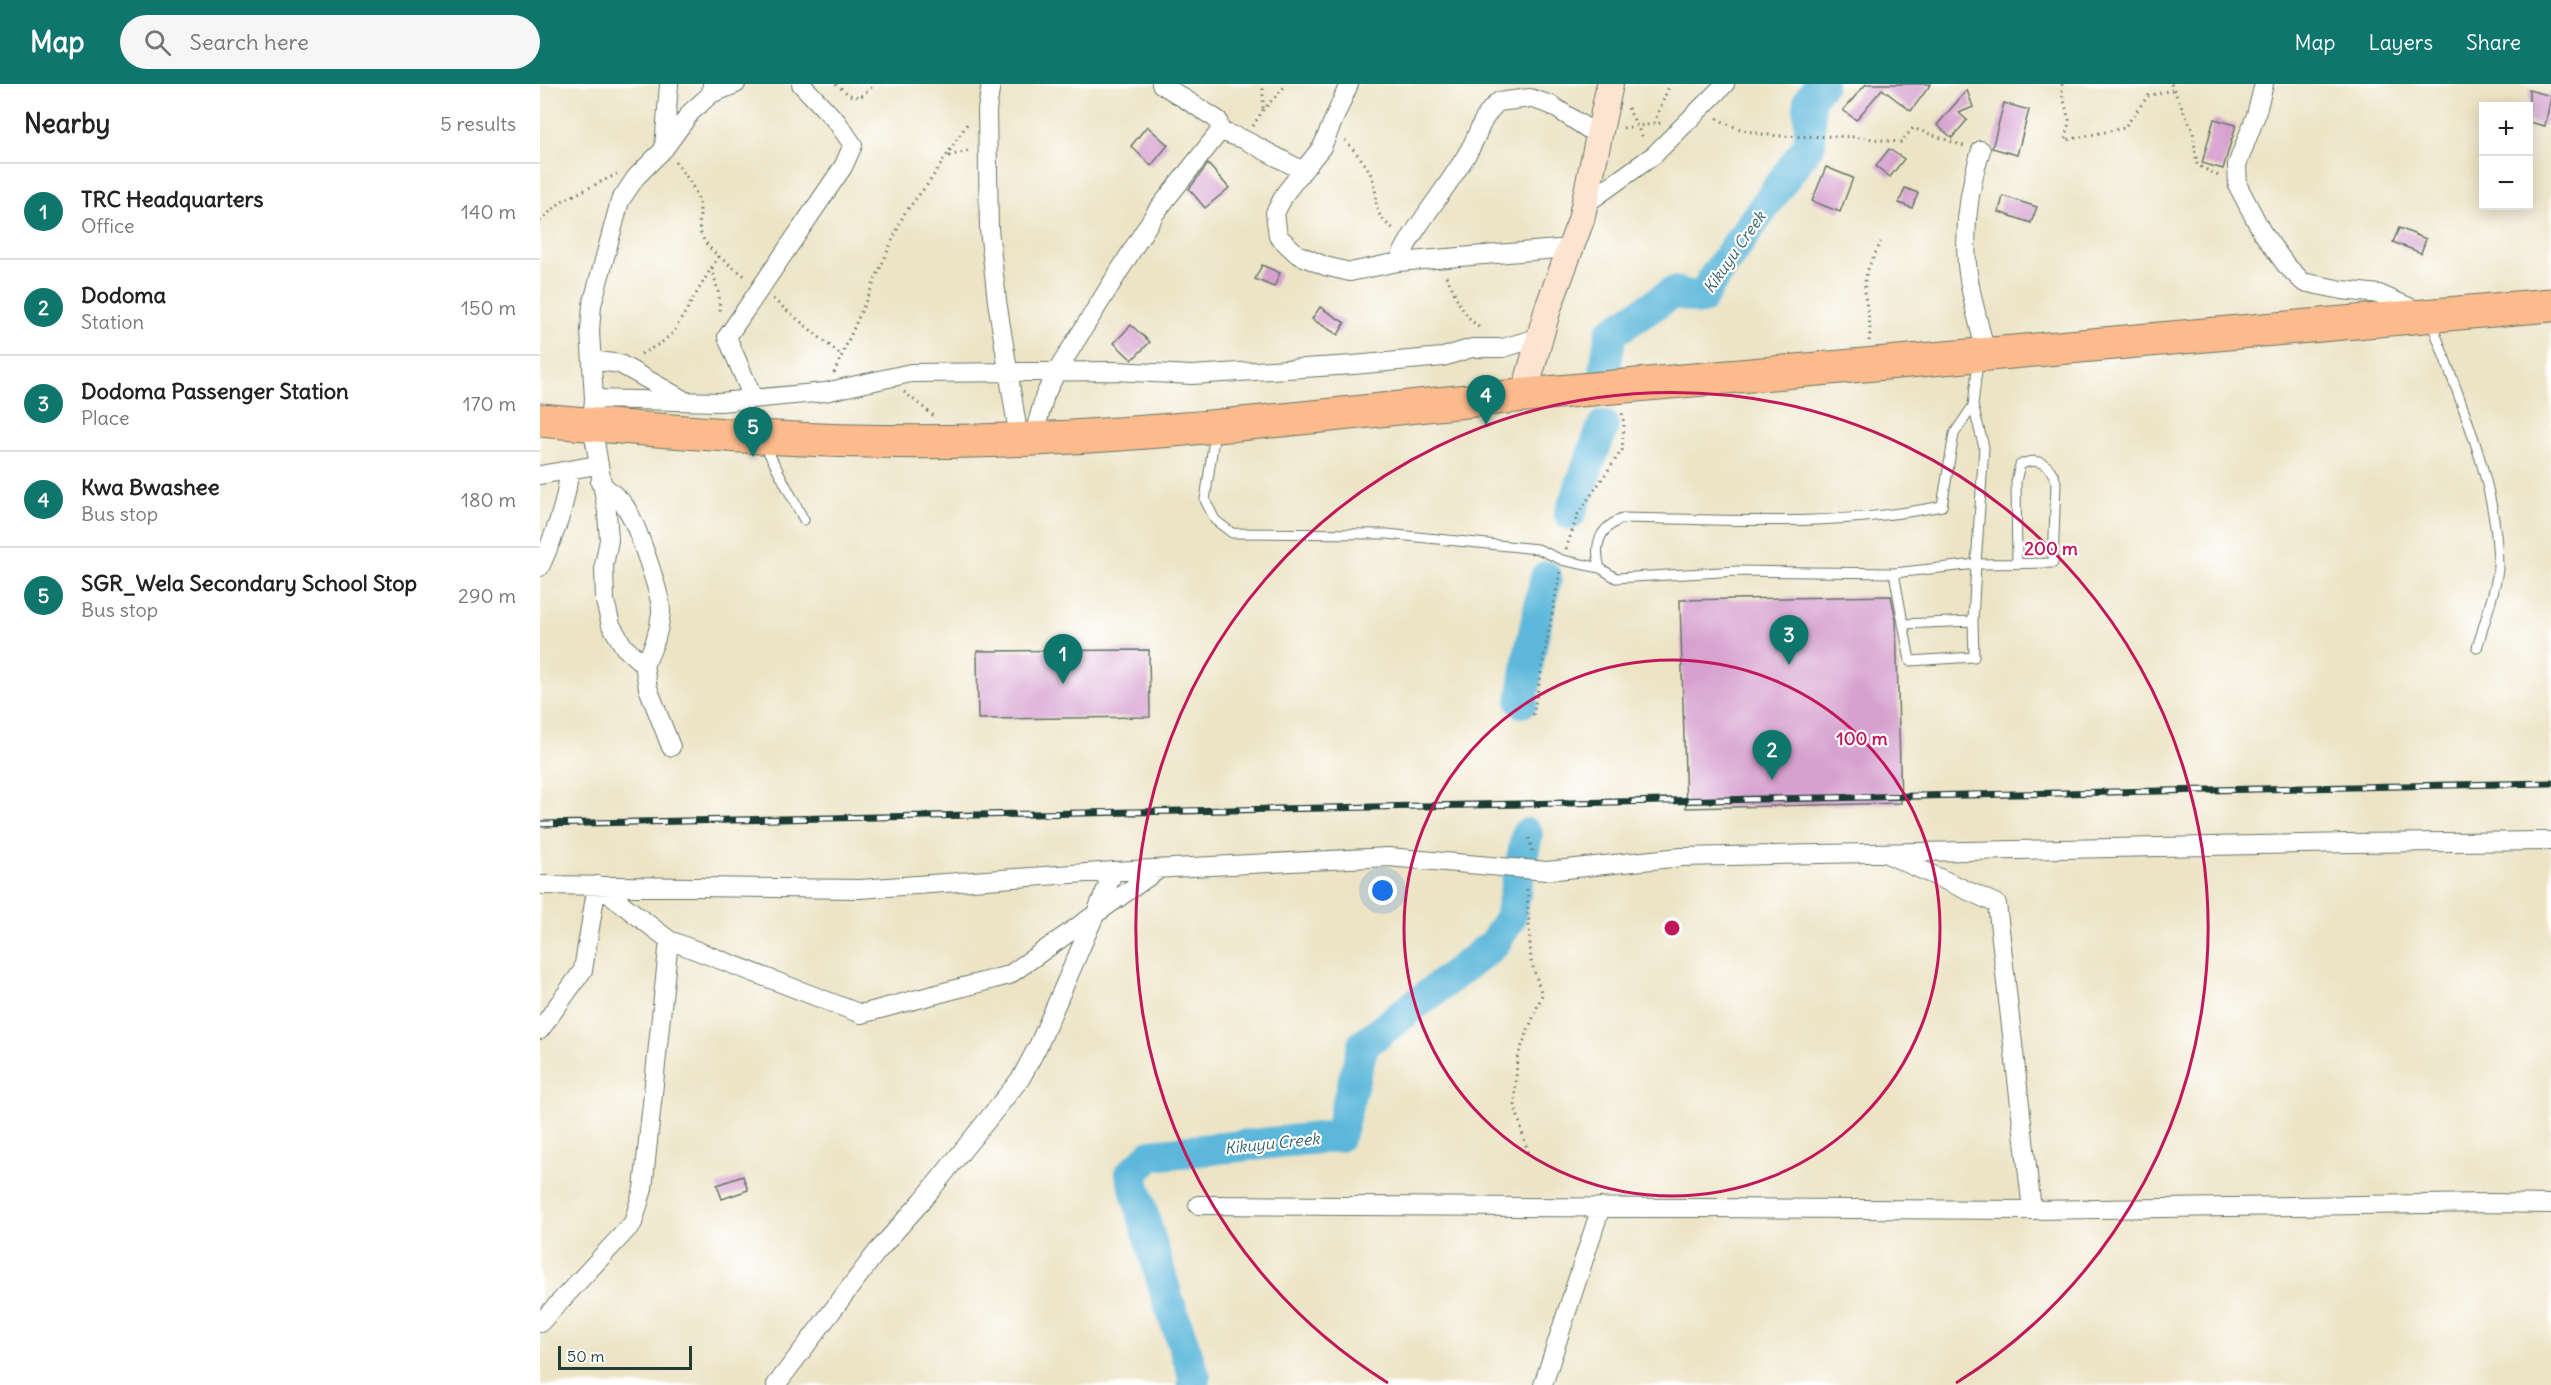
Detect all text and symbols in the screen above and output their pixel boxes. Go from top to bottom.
search box [120,15,540,69]
text: Map [30,24,84,60]
icon: search [141,26,174,59]
text: Search here [189,28,309,56]
text: Map [2295,29,2335,56]
text: Layers [2368,29,2433,56]
text: Share [2466,29,2521,56]
map controls [2479,102,2533,210]
button: + [2479,102,2533,156]
text: Nearby [24,107,110,140]
text: 5 results [440,111,516,136]
button: − [2479,156,2533,210]
text: TRC Headquarters [81,185,264,213]
text: 1 [40,199,47,224]
text: 140 m [461,199,516,224]
water label: Kikuyu Creek [1699,206,1770,297]
text: Office [81,213,135,238]
text: Dodoma [81,281,166,309]
text: 2 [38,295,49,320]
text: 150 m [461,295,516,320]
text: Station [81,309,144,334]
pin: 4 [1466,376,1506,425]
text: Dodoma Passenger Station [81,377,349,405]
text: 3 [38,391,49,416]
text: 170 m [463,391,516,416]
text: Place [81,405,129,430]
pin: 5 [734,408,772,457]
text: Kwa Bwashee [81,473,220,501]
text: 4 [38,487,49,512]
text: 180 m [461,487,516,512]
text: Bus stop [81,501,158,526]
text: 200 m [2024,537,2078,560]
text: SGR_Wela Secondary School Stop [81,569,417,597]
text: 5 [38,583,49,608]
text: 290 m [458,583,516,608]
text: Bus stop [81,597,158,622]
pin: 3 [1770,616,1808,665]
pin: 1 [1044,634,1082,684]
text: 100 m [1837,727,1888,750]
pin: 2 [1752,730,1792,780]
your location [1368,876,1397,905]
centre of rings [1662,918,1682,938]
water label: Kikuyu Creek [1224,1128,1322,1158]
scale bar [558,1343,692,1370]
text: 50 m [567,1346,605,1366]

